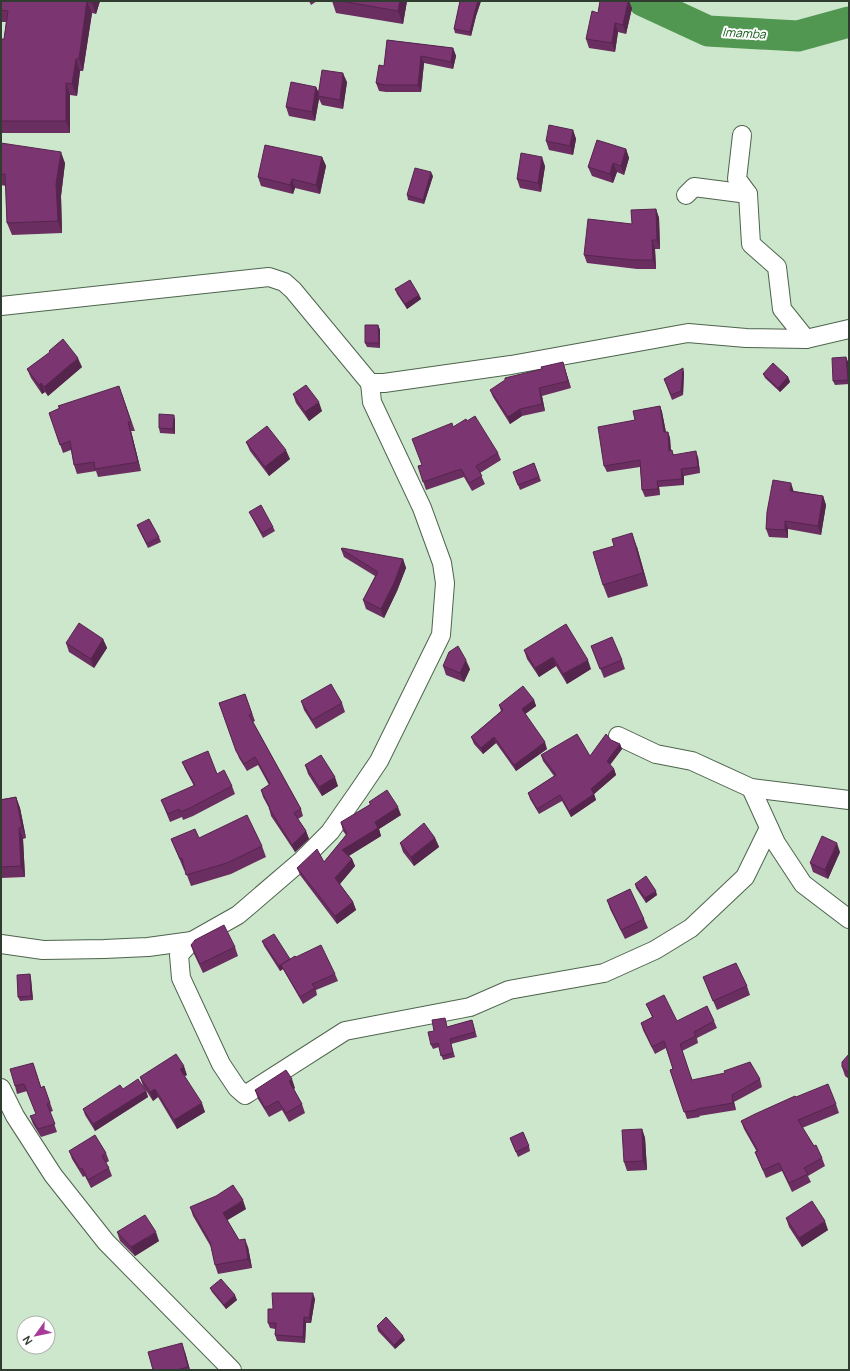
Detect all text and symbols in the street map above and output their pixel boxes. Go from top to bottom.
water label: Imamba [722,23,768,43]
north arrow [16,1315,56,1355]
text: N [19,1333,36,1348]

